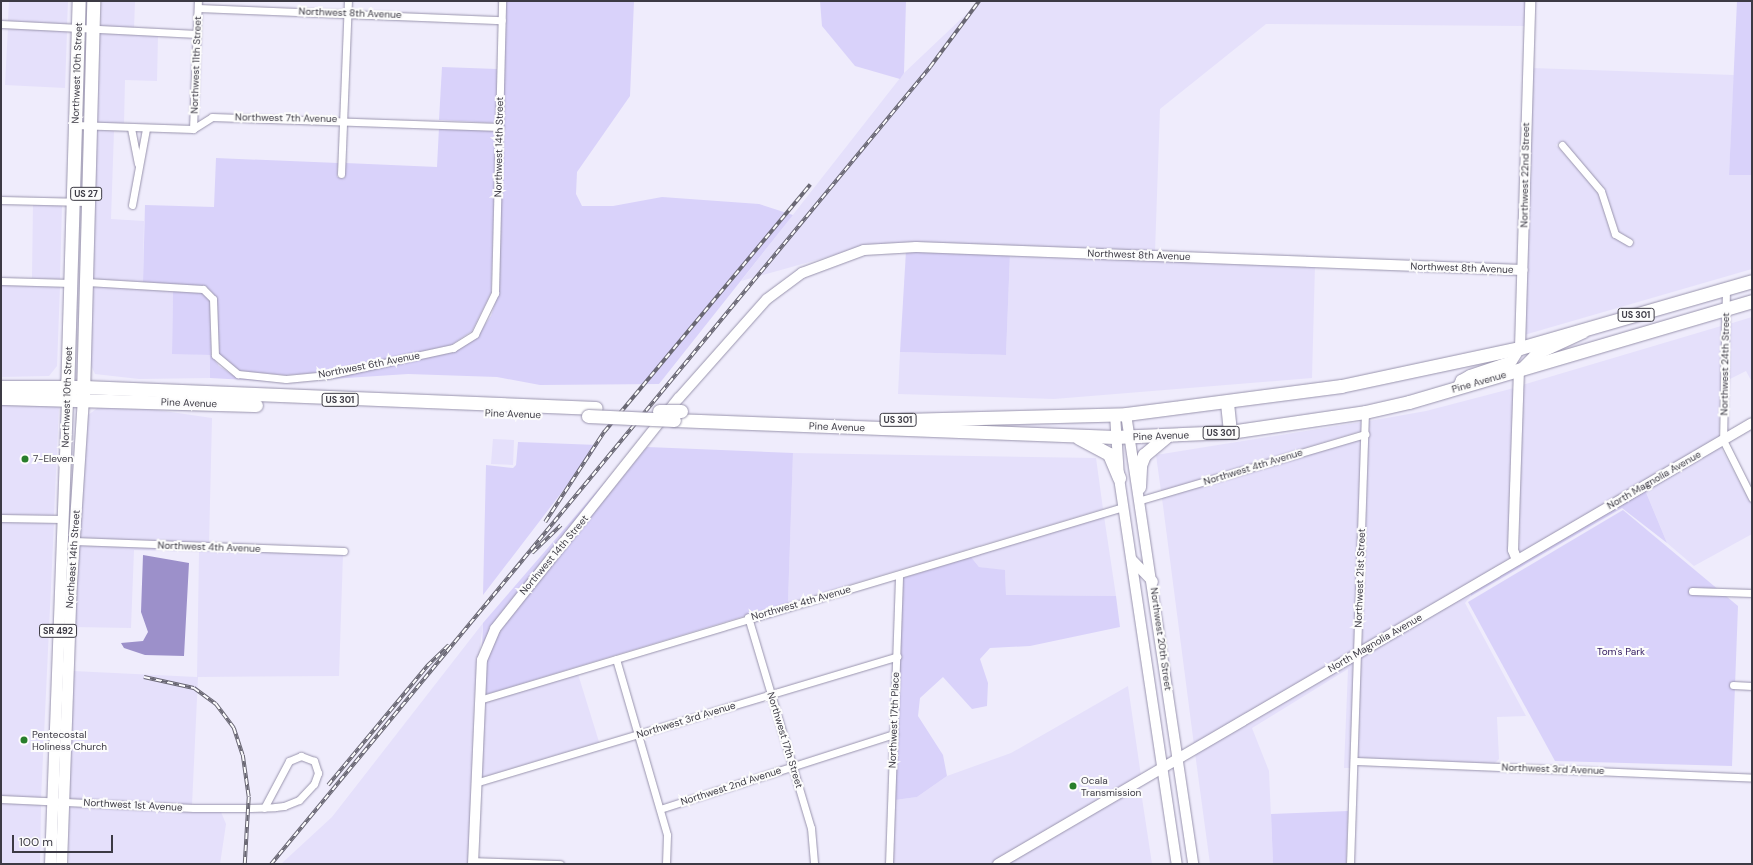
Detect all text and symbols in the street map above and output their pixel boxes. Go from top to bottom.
street label: Northwest 8th Avenue [298,5,402,21]
street label: Northwest 11th Street [188,16,204,114]
street label: Northwest 10th Street [69,22,85,124]
street label: Northwest 14th Street [492,97,506,197]
street label: Northwest 7th Avenue [235,111,337,125]
street label: Northwest 22nd Street [1518,122,1532,228]
road number: US 27 [70,187,102,201]
street label: Northwest 8th Avenue [1087,247,1191,263]
street label: Northwest 8th Avenue [1410,260,1514,276]
road number: US 301 [1617,308,1655,322]
street label: Northwest 24th Street [1718,312,1732,416]
street label: Northwest 10th Street [59,346,75,448]
street label: Northwest 6th Avenue [317,349,421,381]
street label: Pine Avenue [1450,368,1508,396]
road number: US 301 [321,393,359,407]
street label: Pine Avenue [161,396,217,410]
street label: Pine Avenue [485,407,541,421]
road number: US 301 [879,413,917,427]
street label: Pine Avenue [809,420,865,434]
road number: US 301 [1202,426,1240,440]
street label: Pine Avenue [1133,429,1189,443]
street label: Northwest 4th Avenue [1202,446,1304,488]
street label: North Magnolia Avenue [1605,448,1703,512]
place label: 7-Eleven [33,453,73,465]
marker: 7-Eleven [20,454,30,464]
street label: Northeast 14th Street [64,509,82,609]
street label: Northwest 14th Street [517,513,591,597]
street label: Northwest 21st Street [1352,528,1368,628]
street label: Northwest 4th Avenue [157,539,261,555]
street label: Northwest 4th Avenue [750,583,852,623]
street label: Northwest 20th Street [1148,587,1174,691]
street label: North Magnolia Avenue [1326,611,1424,675]
road number: SR 492 [39,624,77,638]
park label: Tom's Park [1597,646,1645,658]
street label: Northwest 17th Place [886,672,902,768]
street label: Northwest 17th Street [765,691,805,789]
street label: Northwest 3rd Avenue [635,699,737,741]
place label: Pentecostal Holiness Church [32,728,107,752]
marker: Pentecostal Holiness Church [19,735,29,745]
street label: Northwest 3rd Avenue [1501,761,1605,777]
street label: Northwest 2nd Avenue [679,764,783,808]
place label: Ocala Transmission [1081,774,1141,798]
marker: Ocala Transmission [1068,781,1078,791]
street label: Northwest 1st Avenue [83,796,183,814]
scale bar [14,827,115,853]
text: 100 m [19,834,53,850]

